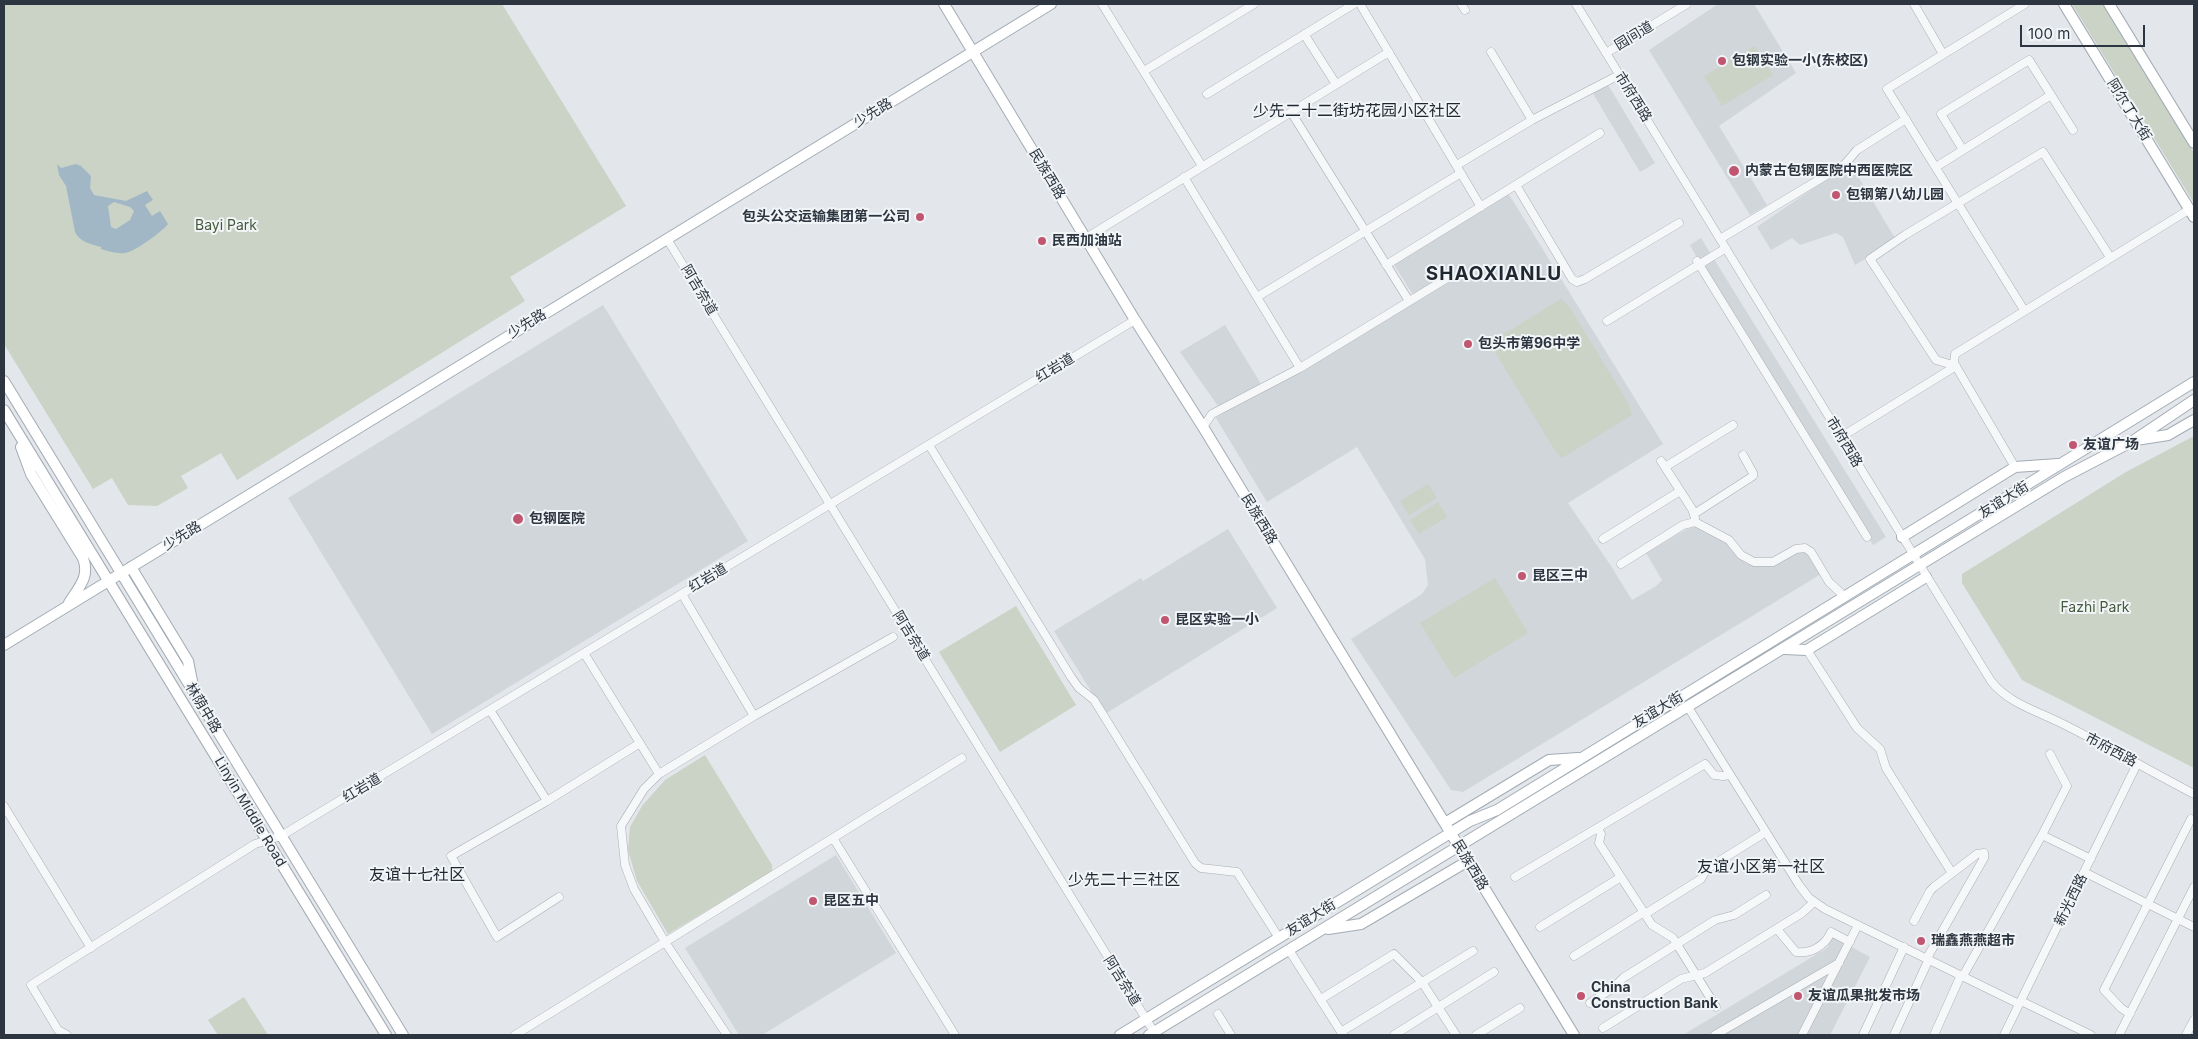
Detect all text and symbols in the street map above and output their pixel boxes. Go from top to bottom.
scale bar [2023,15,2148,47]
street label: 园间道 [1612,18,1656,54]
text: 100 m [2028,24,2070,43]
place label: 包钢实验一小(东校区) [1732,53,1869,69]
marker: 包钢实验一小(东校区) [1716,55,1728,67]
street label: 市府西路 [1611,69,1655,125]
street label: 阿尔丁大街 [2103,76,2155,144]
street label: 少先路 [851,95,895,131]
district label: 少先二十二街坊花园小区社区 [1253,101,1461,121]
street label: 民族西路 [1025,146,1069,202]
place label: 内蒙古包钢医院中西医院区 [1745,163,1913,179]
marker: 内蒙古包钢医院中西医院区 [1727,164,1741,178]
place label: 包钢第八幼儿园 [1846,187,1944,203]
marker: 包钢第八幼儿园 [1830,189,1842,201]
place label: 包头公交运输集团第一公司 [742,209,910,225]
marker: 包头公交运输集团第一公司 [914,211,926,223]
park label: Bayi Park [195,218,257,234]
place label: 民西加油站 [1052,233,1122,249]
marker: 民西加油站 [1036,235,1048,247]
street label: 阿吉奈道 [677,262,721,318]
district label: SHAOXIANLU [1425,263,1563,285]
street label: 少先路 [505,306,549,342]
place label: 包头市第96中学 [1478,336,1580,352]
marker: 包头市第96中学 [1462,338,1474,350]
street label: 红岩道 [1033,350,1077,386]
street label: 市府西路 [1822,414,1866,470]
place label: 友谊广场 [2083,437,2139,453]
marker: 友谊广场 [2067,439,2079,451]
street label: 友谊大街 [1976,478,2032,522]
street label: 民族西路 [1237,491,1281,547]
place label: 包钢医院 [529,511,585,527]
marker: 包钢医院 [511,512,525,526]
street label: 少先路 [160,518,204,554]
street label: 红岩道 [686,560,730,596]
place label: 昆区三中 [1532,568,1588,584]
marker: 昆区三中 [1516,570,1528,582]
park label: Fazhi Park [2060,600,2130,616]
street label: 阿吉奈道 [889,608,933,664]
place label: 昆区实验一小 [1175,612,1259,628]
marker: 昆区实验一小 [1159,614,1171,626]
street label: 林荫中路 [181,680,225,736]
street label: 友谊大街 [1630,688,1686,732]
street label: 市府西路 [2082,729,2140,771]
street label: Linyin Middle Road [211,754,289,870]
street label: 红岩道 [340,770,384,806]
street label: 民族西路 [1448,837,1492,893]
district label: 友谊小区第一社区 [1697,857,1825,877]
district label: 友谊十七社区 [369,865,465,885]
district label: 少先二十三社区 [1068,870,1180,890]
street label: 新光西路 [2051,871,2091,929]
place label: 昆区五中 [823,893,879,909]
marker: 昆区五中 [807,895,819,907]
street label: 友谊大街 [1283,896,1339,940]
place label: 瑞鑫燕燕超市 [1931,933,2015,949]
marker: 瑞鑫燕燕超市 [1915,935,1927,947]
street label: 阿吉奈道 [1100,953,1144,1009]
place label: China Construction Bank [1591,980,1718,1012]
place label: 友谊瓜果批发市场 [1808,988,1920,1004]
marker: China Construction Bank [1575,990,1587,1002]
marker: 友谊瓜果批发市场 [1792,990,1804,1002]

